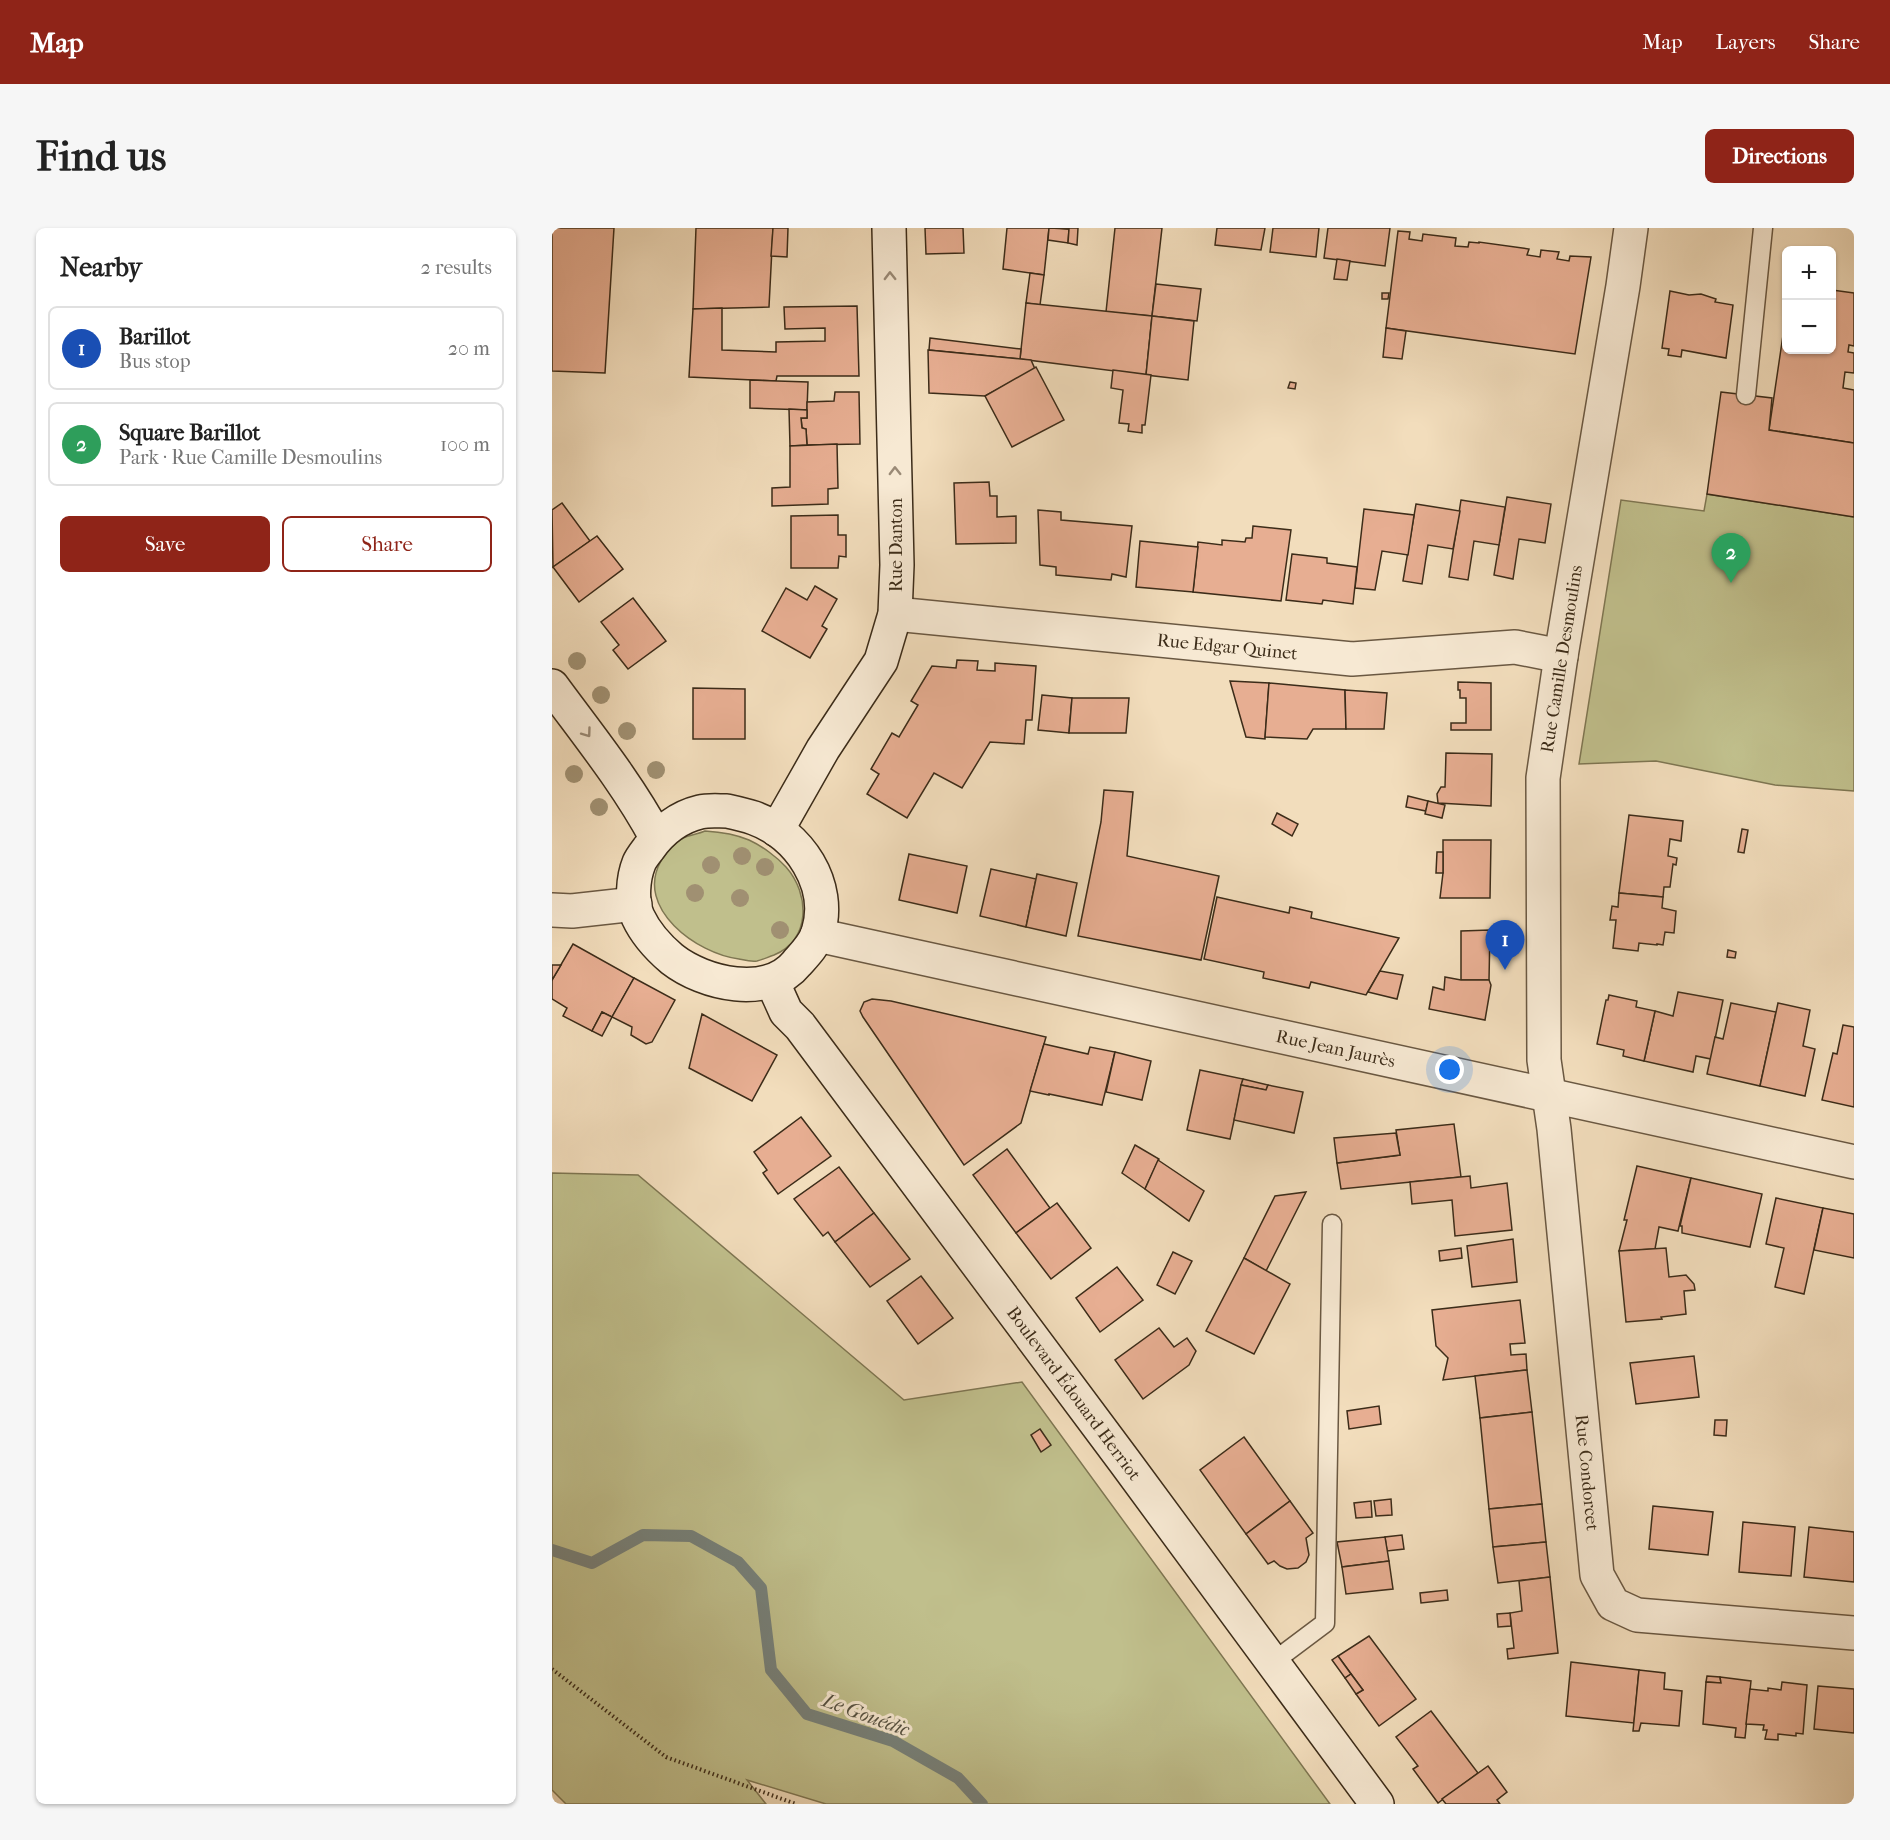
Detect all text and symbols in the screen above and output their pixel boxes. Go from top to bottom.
text: Map [30,26,84,59]
text: Map [1642,30,1683,54]
text: Layers [1716,30,1775,54]
text: Share [1808,30,1860,54]
button: Directions [1705,129,1854,183]
text: Find us [36,132,166,181]
map controls [1782,246,1836,354]
button: + [1782,246,1836,300]
text: Nearby [60,252,142,283]
text: 2 results [421,256,492,279]
one-way arrow [884,272,896,281]
button: − [1782,300,1836,354]
text: Barillot [119,324,190,350]
text: 1 [78,337,85,360]
text: 20 m [448,337,490,360]
text: Bus stop [119,350,191,373]
text: Square Barillot [119,420,260,446]
text: 2 [76,433,87,456]
text: 100 m [440,433,490,456]
text: Park · Rue Camille Desmoulins [119,446,382,469]
one-way arrow [889,467,901,476]
street label: Rue Danton [886,498,907,592]
button: Save [60,516,270,572]
button: Share [282,516,492,572]
pin: 2 [1712,534,1750,583]
street label: Rue Camille Desmoulins [1537,563,1587,754]
street label: Rue Edgar Quinet [1156,629,1299,664]
one-way arrow [579,726,590,737]
pin: 1 [1486,920,1524,970]
street label: Rue Jean Jaurès [1274,1025,1398,1072]
your location [1435,1055,1464,1084]
street label: Boulevard Édouard Herriot [1002,1302,1146,1485]
street label: Rue Condorcet [1571,1413,1603,1532]
water label: Le Gouédic [818,1688,913,1741]

